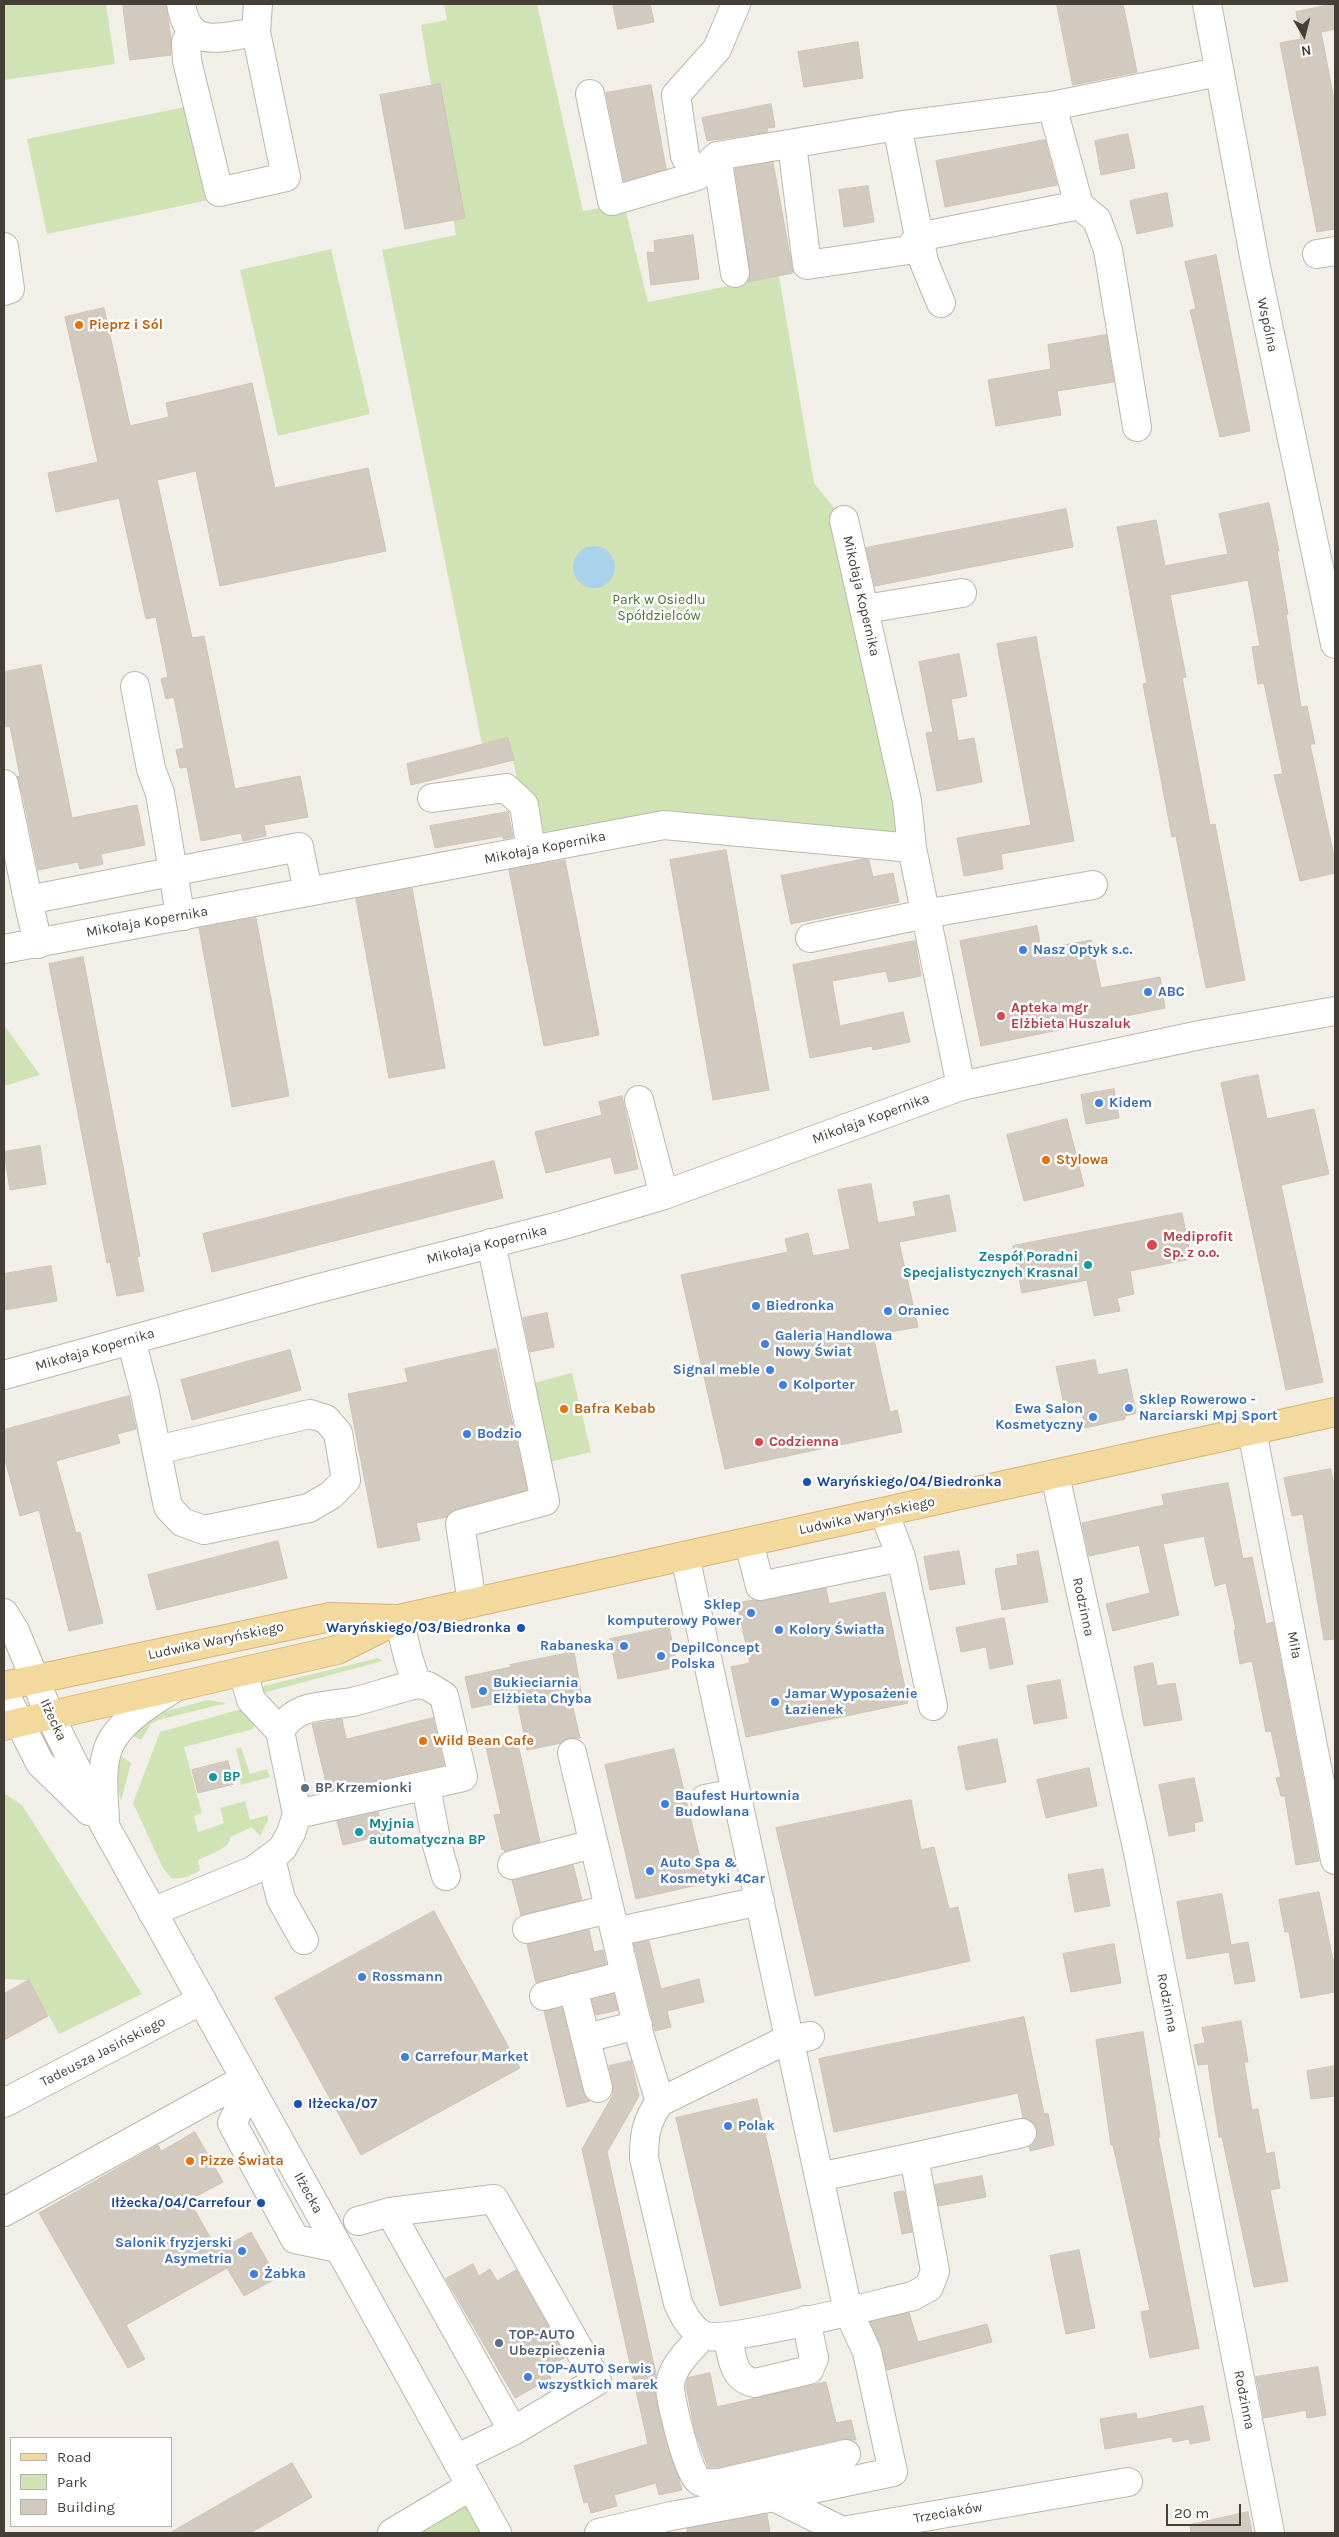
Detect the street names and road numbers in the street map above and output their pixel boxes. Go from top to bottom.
street label: Wspólna [1253,296,1281,354]
street label: Mikołaja Kopernika [839,534,883,658]
street label: Mikołaja Kopernika [483,828,607,868]
street label: Mikołaja Kopernika [85,903,209,941]
street label: Mikołaja Kopernika [810,1090,932,1148]
street label: Mikołaja Kopernika [425,1222,549,1268]
street label: Mikołaja Kopernika [33,1325,157,1375]
street label: Ludwika Waryńskiego [798,1493,936,1539]
street label: Rodzinna [1069,1576,1097,1638]
street label: Ludwika Waryńskiego [147,1618,285,1664]
street label: Miła [1283,1630,1305,1660]
street label: Iłżecka [36,1696,70,1744]
street label: Rodzinna [1153,1972,1181,2034]
street label: Tadeusza Jasińskiego [38,2013,168,2091]
street label: Iłżecka [290,2169,326,2217]
street label: Rodzinna [1230,2369,1258,2431]
street label: Trzeciaków [912,2499,984,2527]

